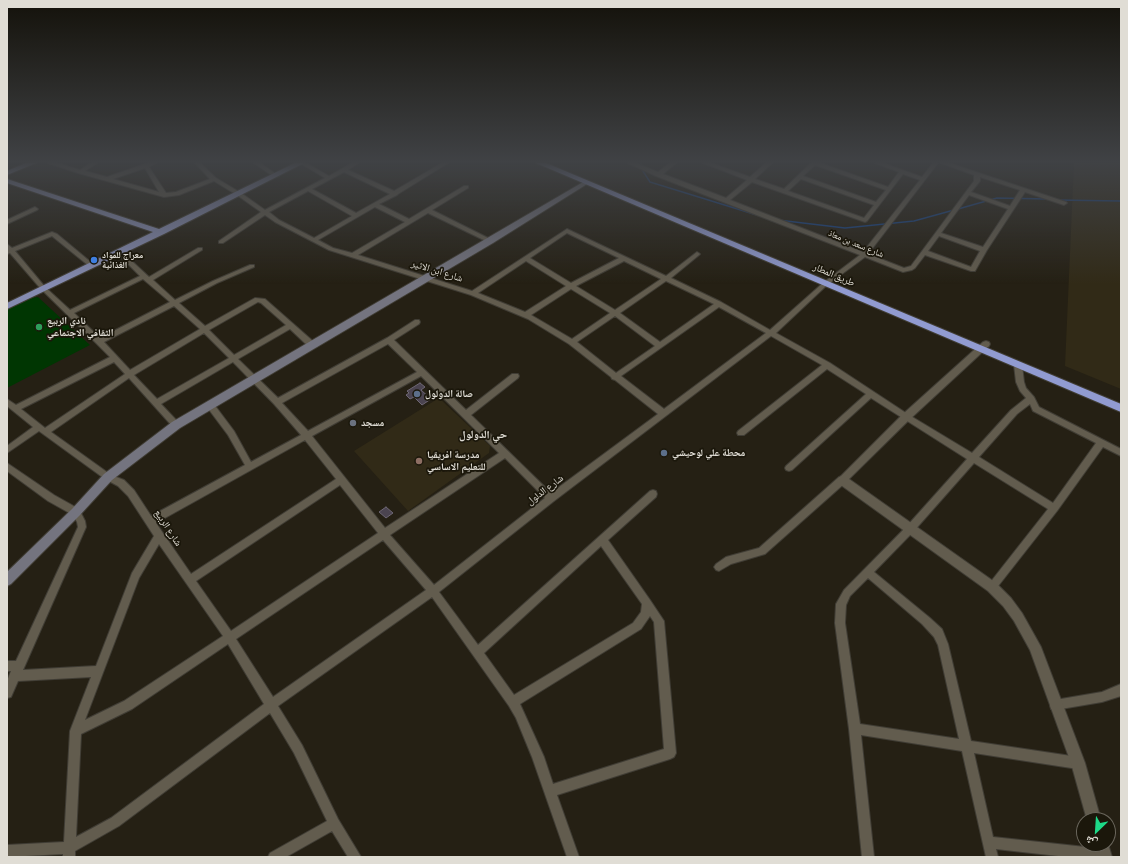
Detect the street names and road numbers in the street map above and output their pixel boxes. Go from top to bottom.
street label: شارع سعد بن معاذ [827,228,885,260]
street label: شارع ابن الاثير [410,257,464,285]
street label: طريق المطار [811,261,857,289]
street label: شارع الدلول [524,472,566,508]
street label: شارع الربيع [152,508,184,548]

